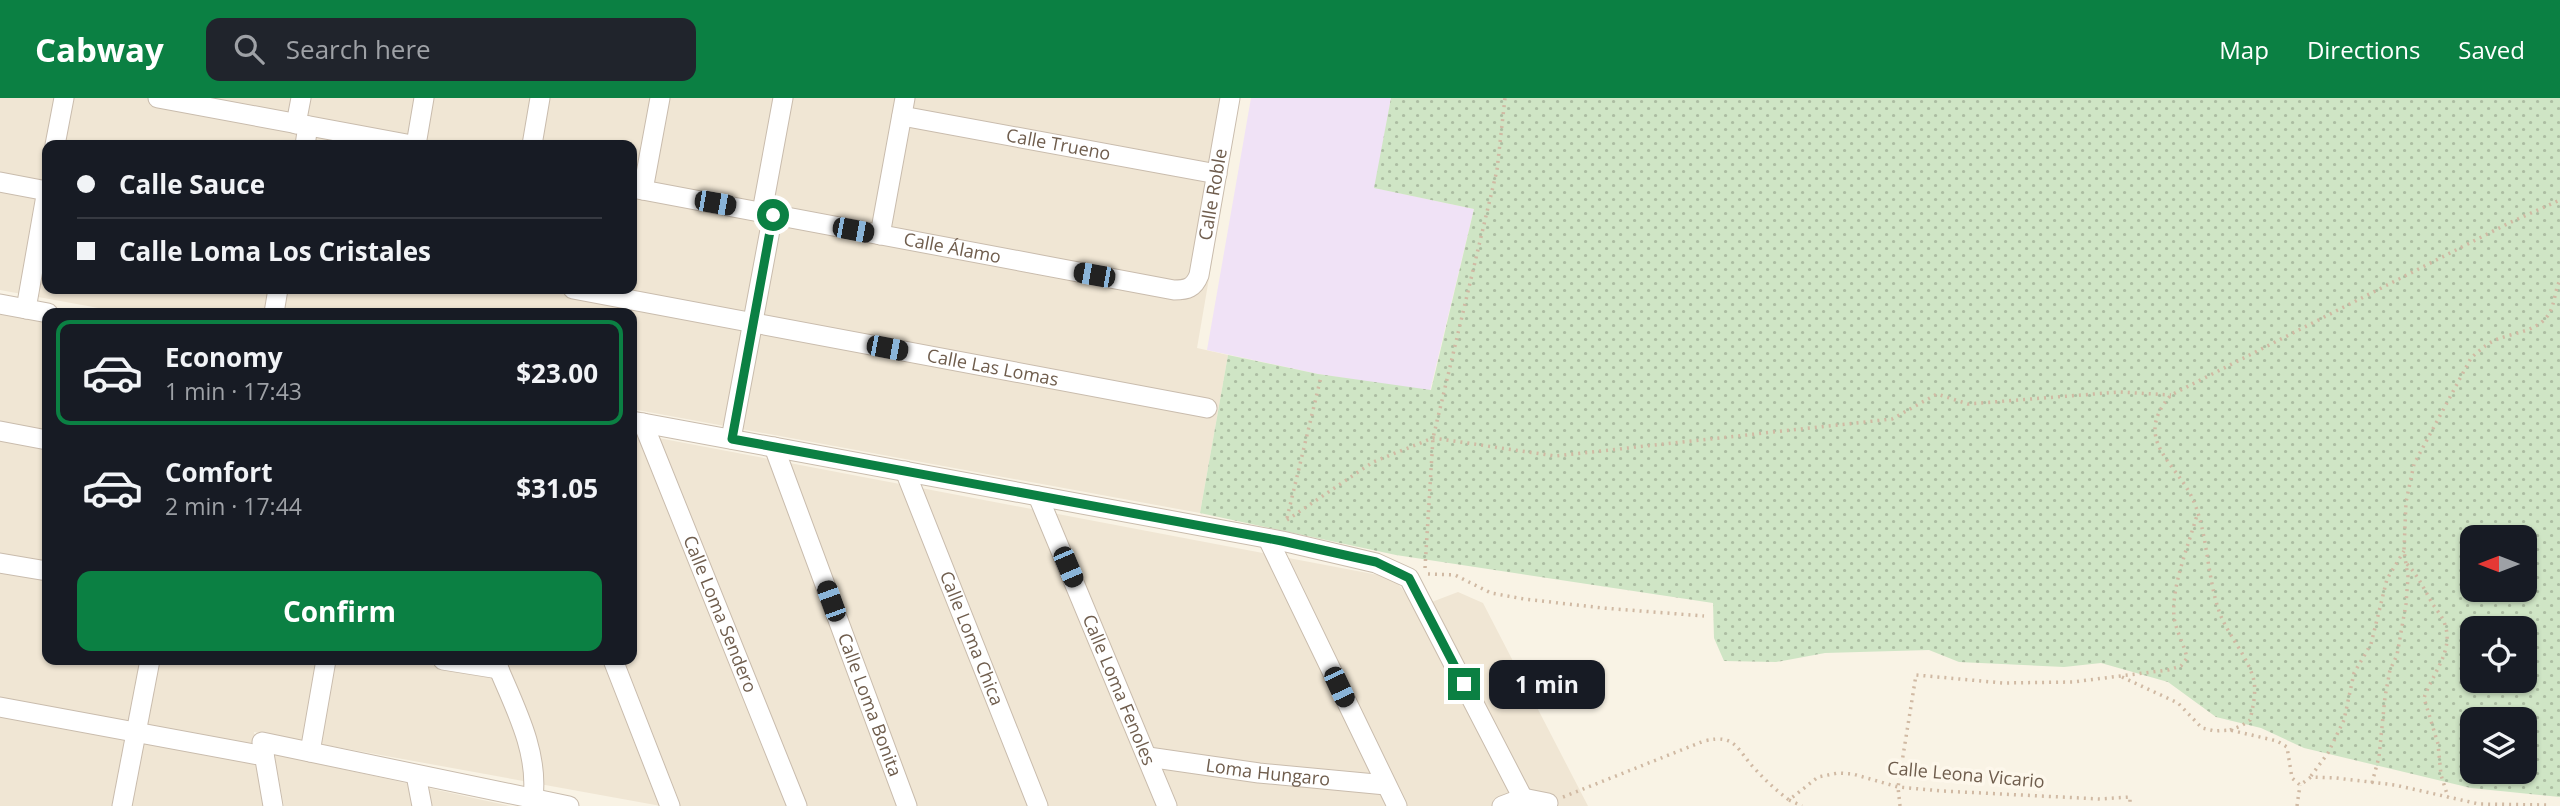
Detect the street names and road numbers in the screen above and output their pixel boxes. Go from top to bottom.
street label: Calle Trueno [1004,122,1113,165]
street label: Calle Roble [1192,146,1232,242]
street label: Calle Álamo [902,226,1003,268]
street label: Calle Las Lomas [925,343,1061,391]
street label: Calle Loma Sendero [678,532,763,696]
street label: Calle Loma Chica [935,567,1010,709]
street label: Calle Loma Fenoles [1078,610,1162,769]
street label: Calle Loma Bonita [833,629,908,780]
street label: Loma Hungaro [1204,752,1331,791]
street label: Calle Leona Vicario [1886,755,2046,793]

